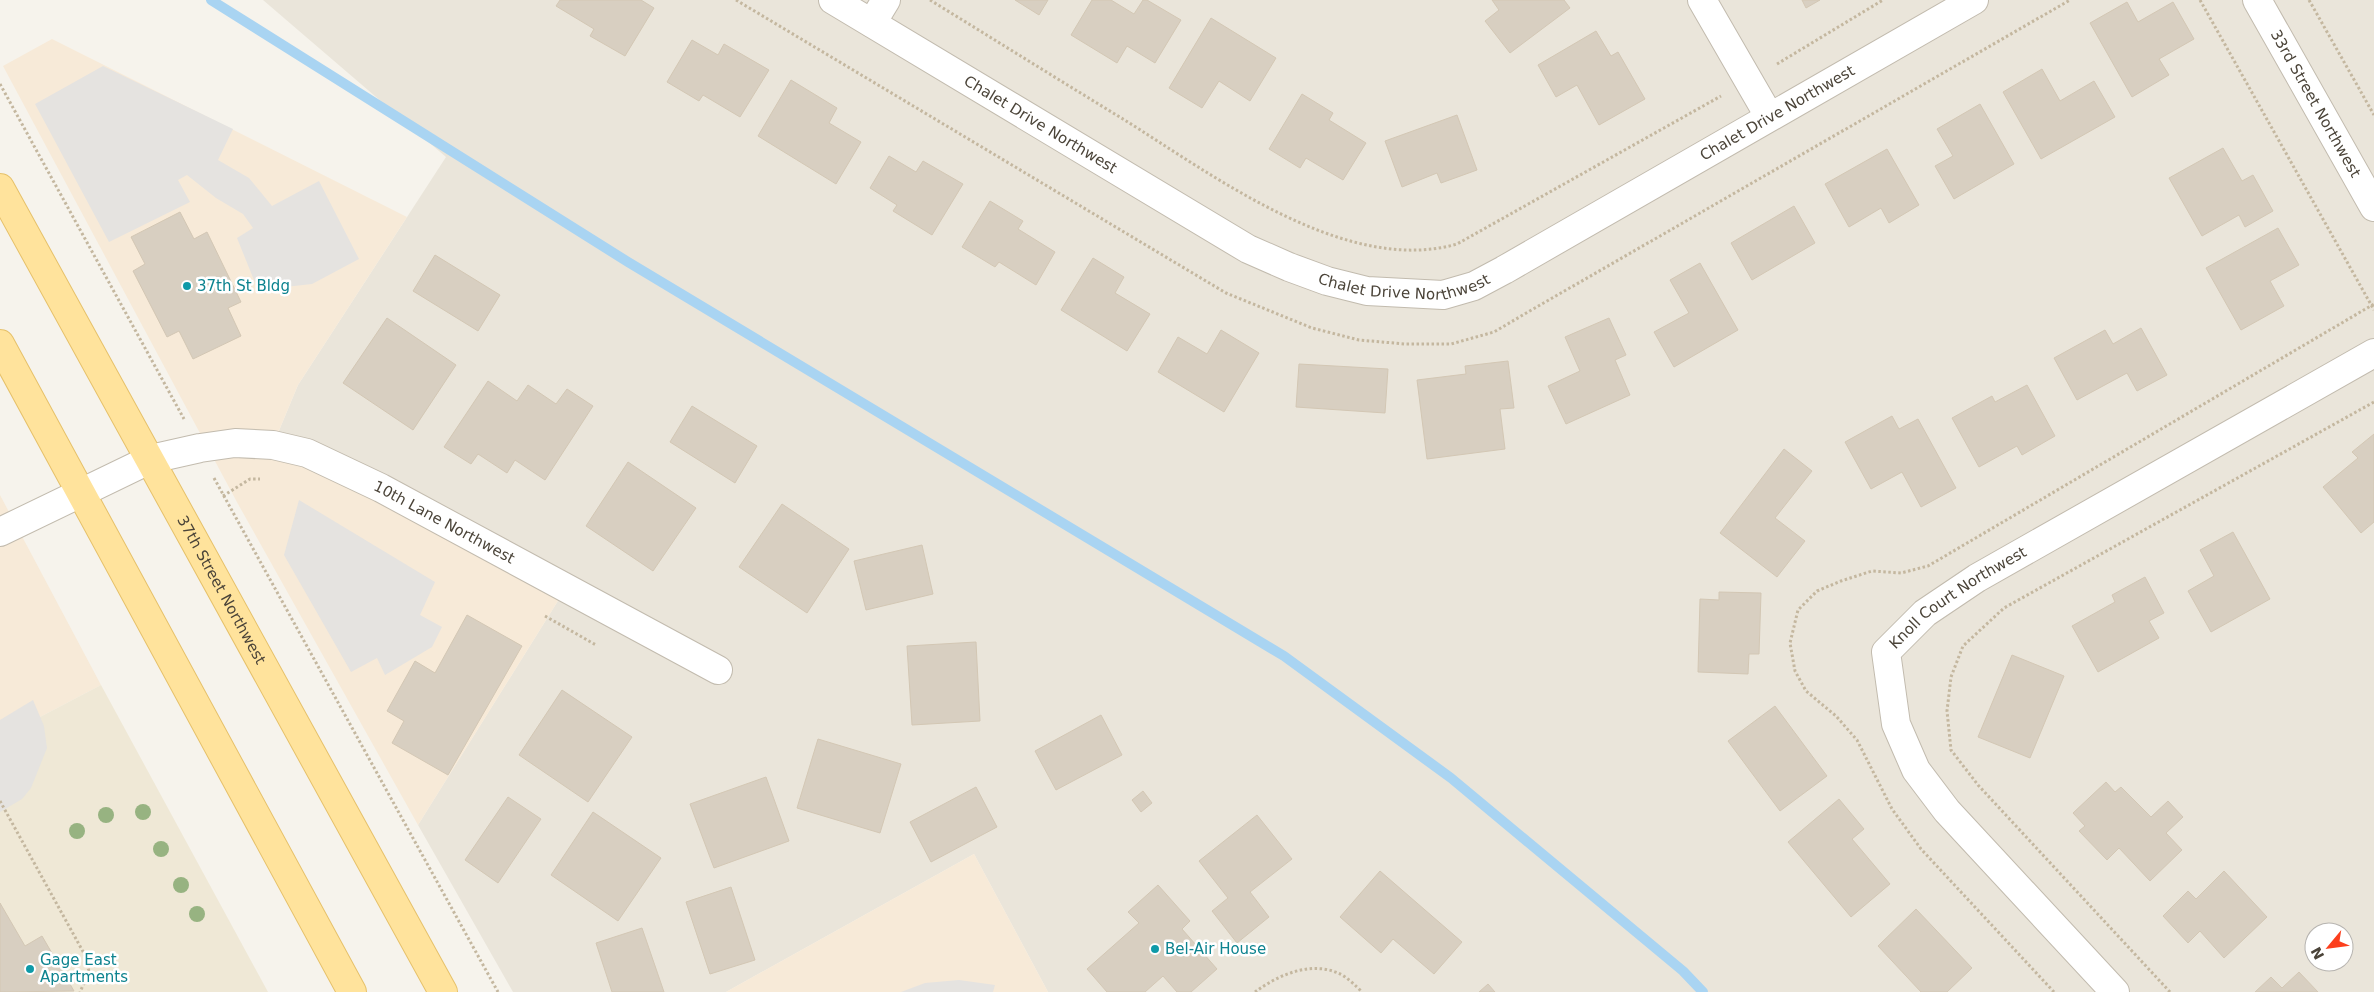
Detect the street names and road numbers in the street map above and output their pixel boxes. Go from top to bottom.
street label: 33rd Street Northwest [2267,26,2365,181]
street label: Chalet Drive Northwest [1697,61,1858,164]
street label: Chalet Drive Northwest [961,72,1120,177]
street label: Chalet Drive Northwest [1315,266,1491,284]
street label: 10th Lane Northwest [371,477,518,568]
street label: 37th Street Northwest [173,513,270,668]
street label: Knoll Court Northwest [1886,543,2030,652]

